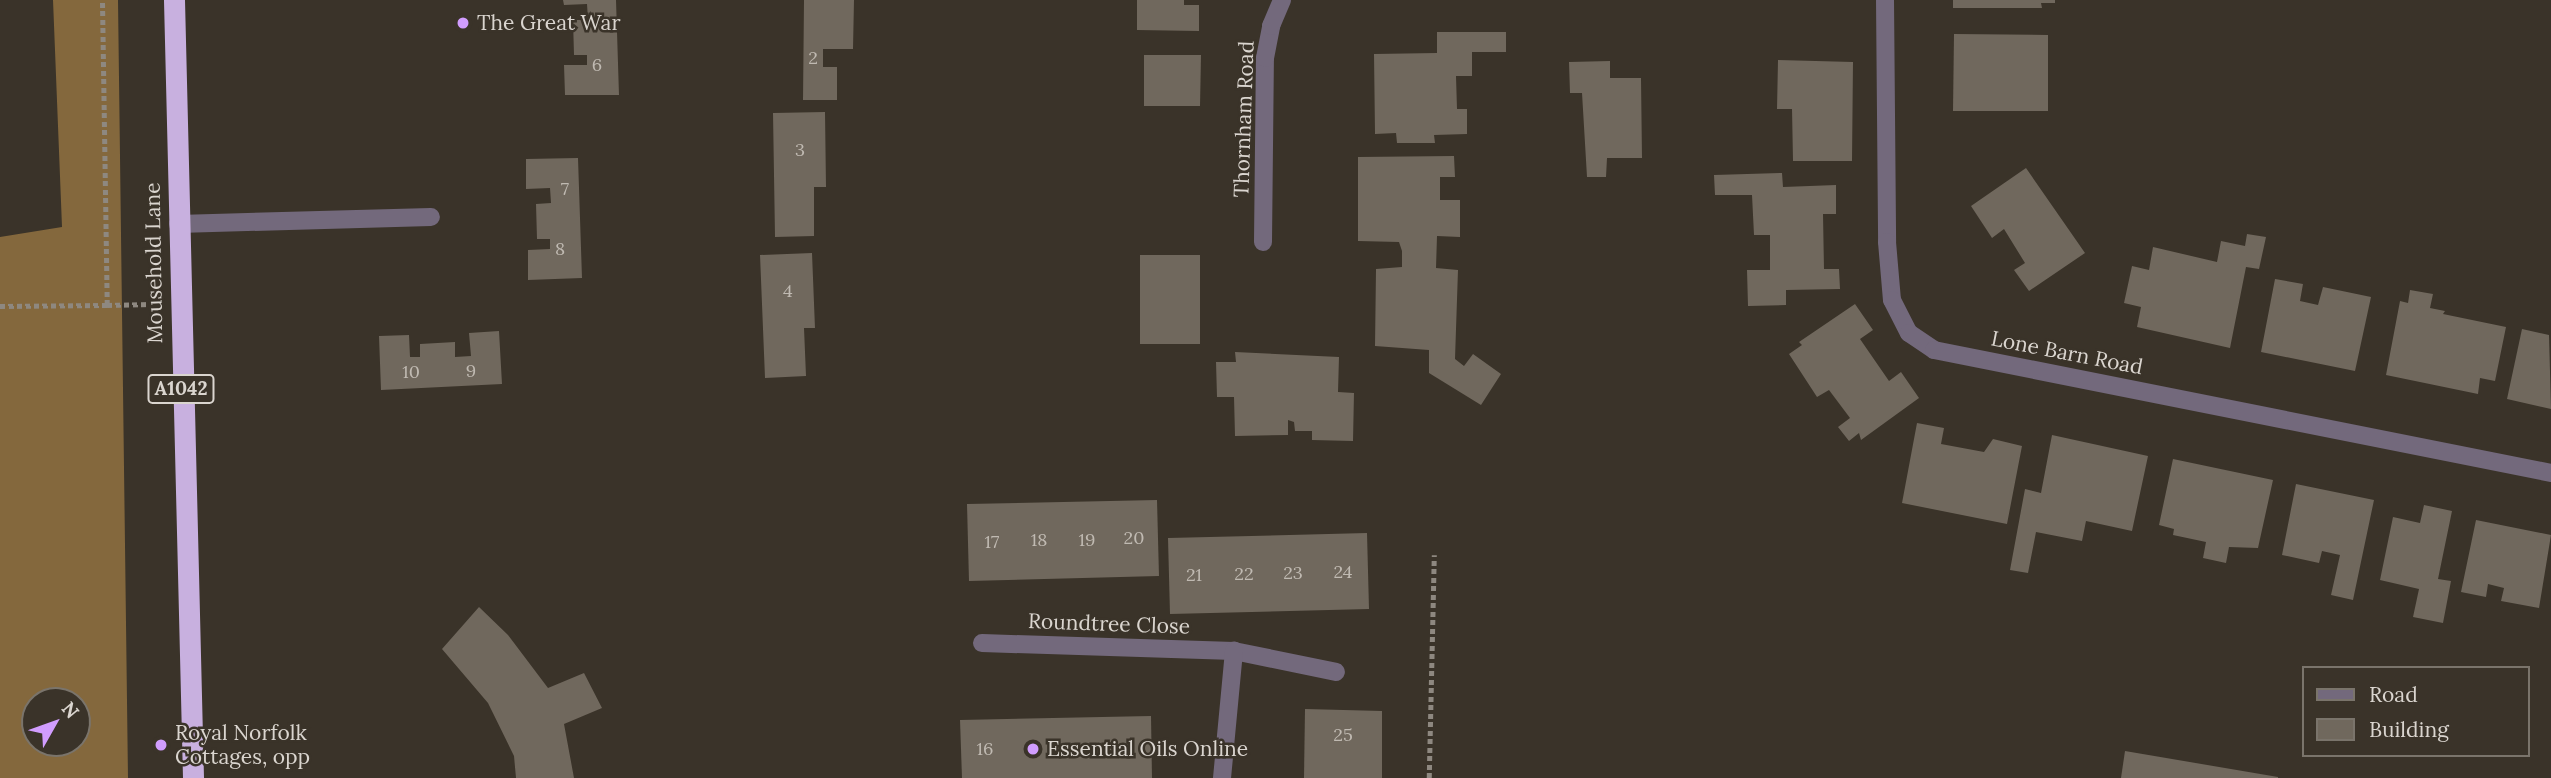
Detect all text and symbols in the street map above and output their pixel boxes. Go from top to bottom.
place label: The Great War [477,10,621,36]
marker: The Great War [455,15,471,31]
street label: Thornham Road [1229,40,1259,198]
house number: 2 [808,47,818,69]
house number: 6 [592,54,602,76]
house number: 3 [795,139,805,161]
house number: 7 [561,178,569,200]
street label: Mousehold Lane [140,182,168,344]
house number: 8 [555,238,565,260]
house number: 4 [783,280,793,302]
street label: Lone Barn Road [1989,326,2145,380]
house number: 9 [466,360,476,382]
house number: 10 [402,361,420,383]
road number: A1042 [146,374,216,404]
house number: 20 [1124,527,1144,549]
house number: 18 [1031,529,1047,551]
house number: 19 [1079,529,1095,551]
house number: 17 [985,531,999,553]
house number: 24 [1333,561,1353,583]
house number: 23 [1283,562,1303,584]
house number: 22 [1234,563,1254,585]
house number: 21 [1186,564,1202,586]
street label: Roundtree Close [1028,609,1190,639]
legend [2302,666,2530,757]
text: Road [2369,681,2418,708]
north arrow [21,687,91,757]
text: N [57,696,84,723]
text: Building [2369,716,2449,743]
place label: Royal Norfolk Cottages, opp [175,720,310,770]
house number: 25 [1333,724,1353,746]
place label: Essential Oils Online [1047,736,1248,762]
marker: Royal Norfolk Cottages, opp [153,737,169,753]
house number: 16 [977,738,993,760]
marker: Essential Oils Online [1025,741,1041,757]

